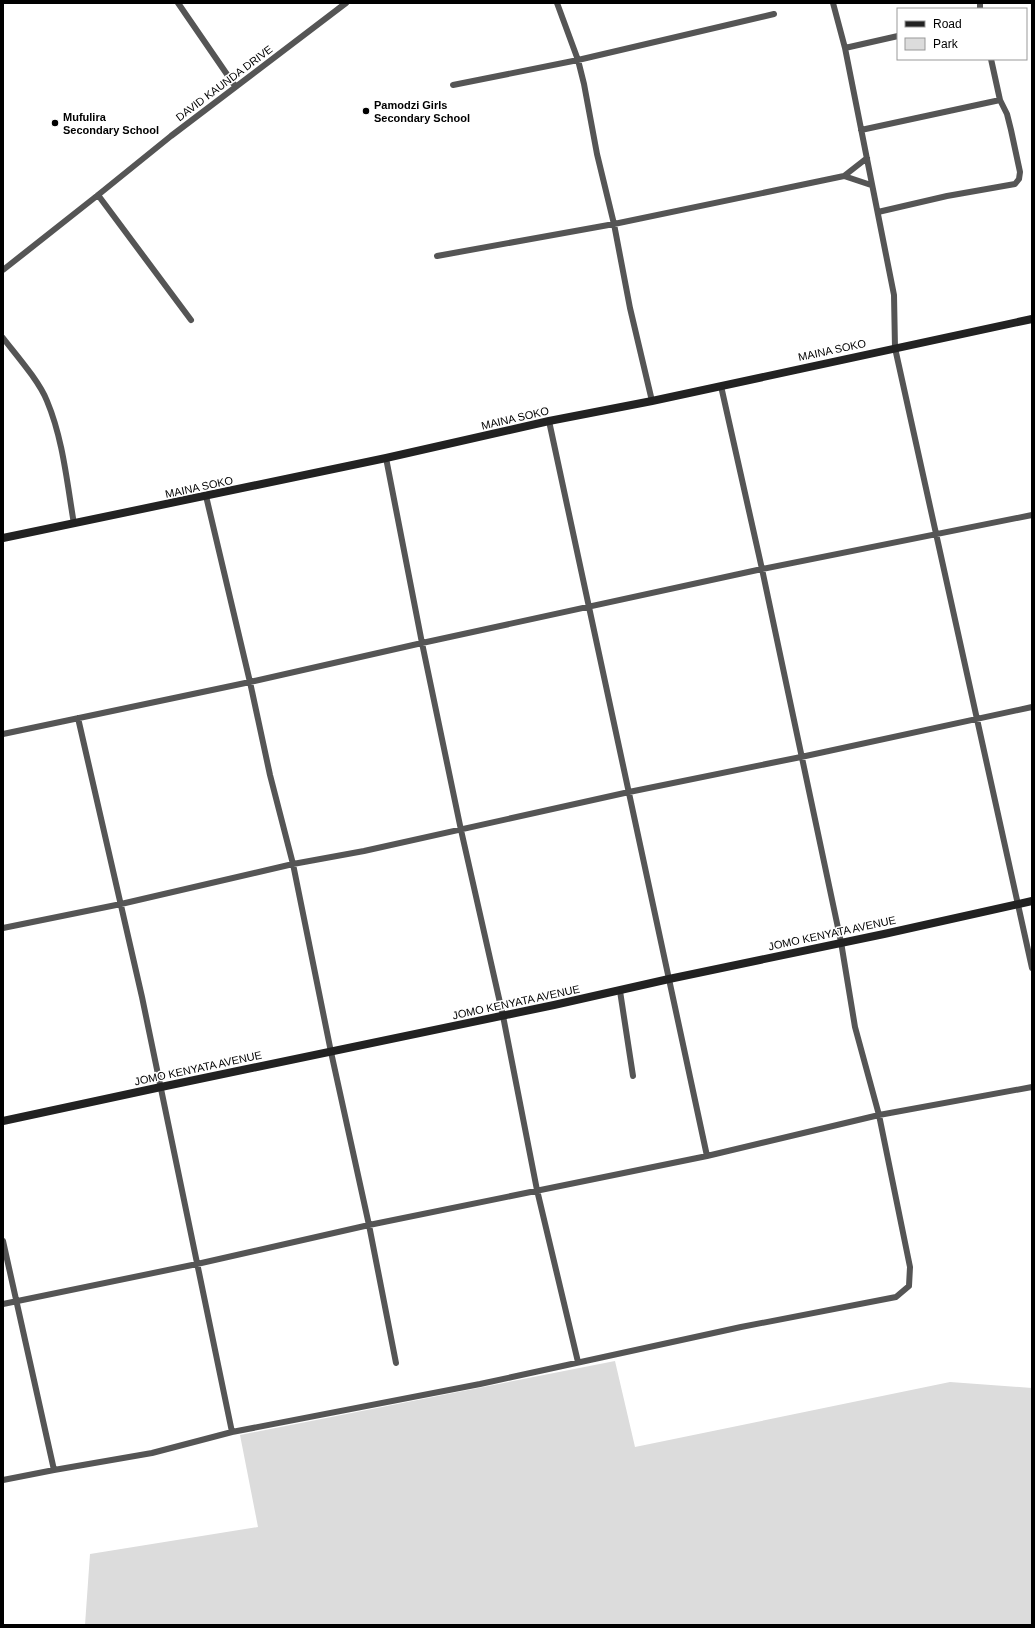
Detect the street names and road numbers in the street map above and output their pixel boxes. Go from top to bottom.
street label: DAVID KAUNDA DRIVE [173,43,275,123]
street label: MAINA SOKO [797,337,867,363]
street label: MAINA SOKO [480,404,550,432]
street label: MAINA SOKO [164,474,234,500]
street label: JOMO KENYATA AVENUE [767,914,897,952]
street label: JOMO KENYATA AVENUE [451,983,581,1021]
street label: JOMO KENYATA AVENUE [133,1049,263,1087]

